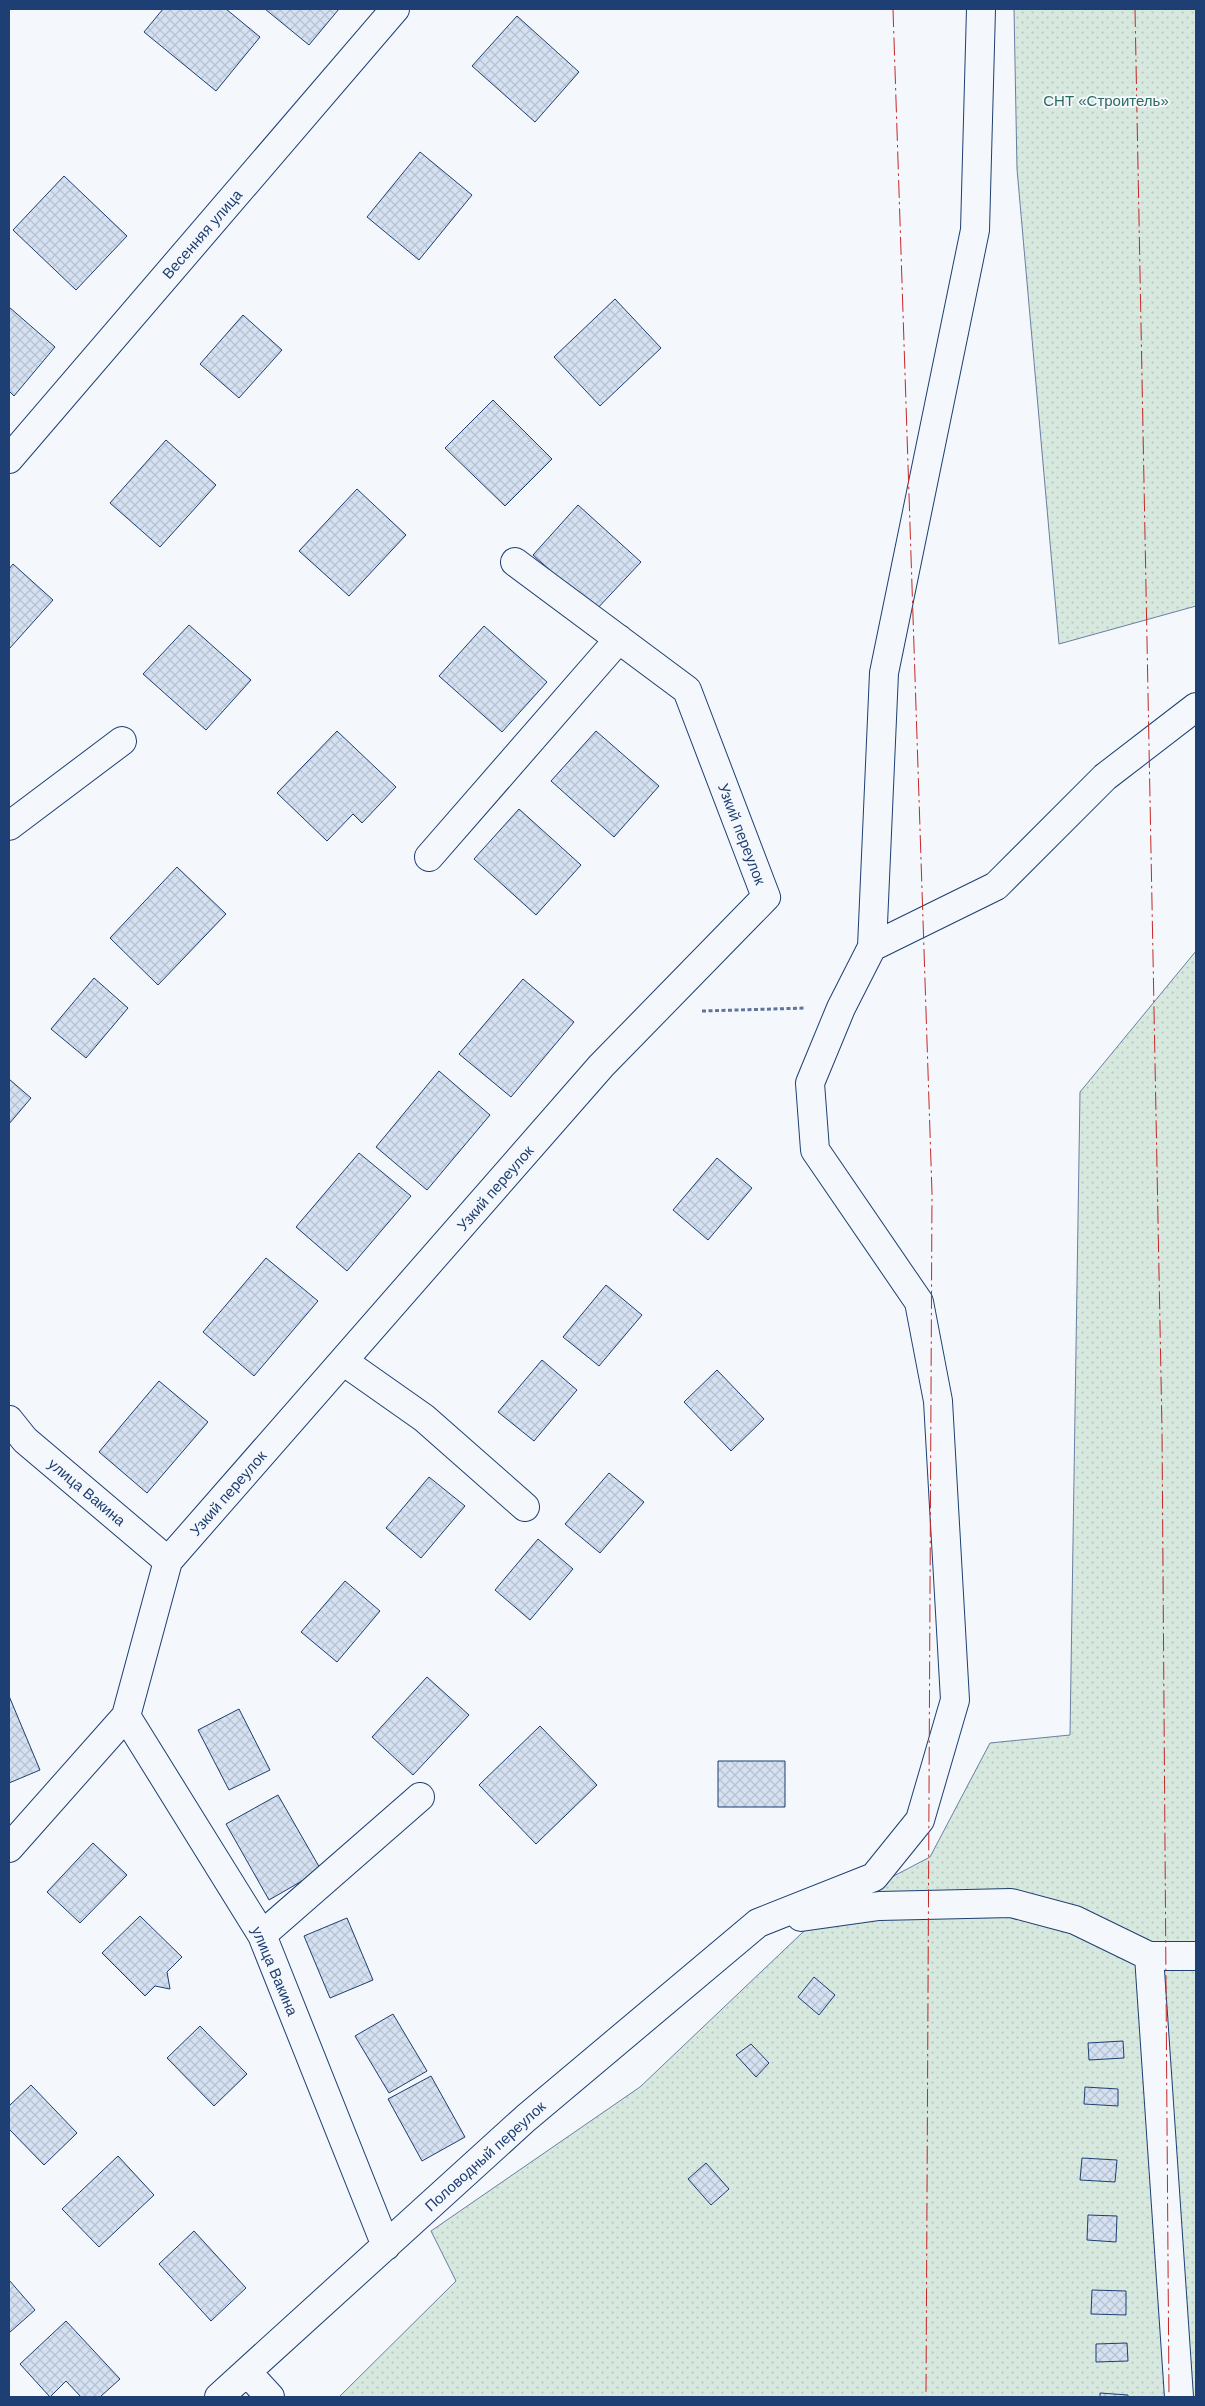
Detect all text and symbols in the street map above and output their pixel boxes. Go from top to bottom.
park label: СНТ «Строитель» [1043,92,1169,109]
street label: Весенняя улица [159,186,246,282]
street label: Узкий переулок [715,781,769,887]
street label: Узкий переулок [453,1142,537,1234]
street label: Узкий переулок [186,1447,270,1539]
street label: улица Вакина [45,1455,129,1530]
street label: улица Вакина [249,1924,302,2019]
street label: Половодный переулок [421,2097,549,2215]

